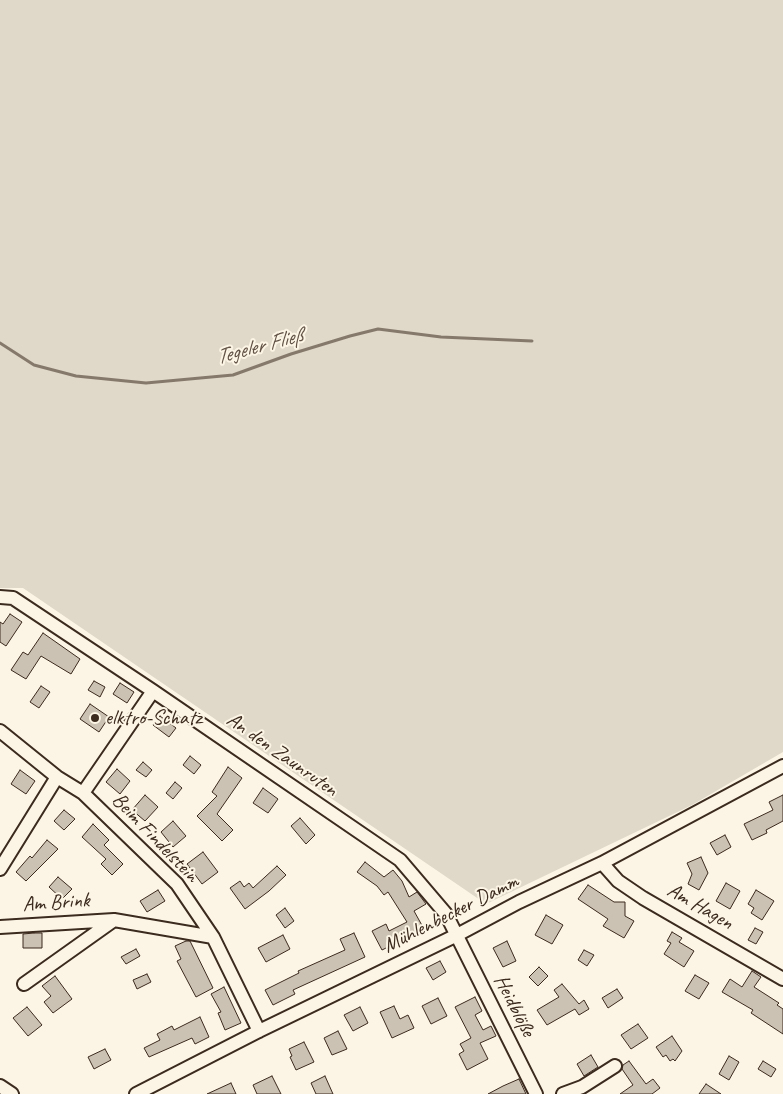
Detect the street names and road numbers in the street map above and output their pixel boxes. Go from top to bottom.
street label: An den Zaunruten [222,707,342,803]
street label: Beim Findelstein [106,788,204,888]
street label: Mühlenbecker Damm [379,869,523,959]
street label: Am Hagen [662,878,738,936]
street label: Am Brink [22,888,90,918]
street label: Heidblöße [488,971,540,1041]

